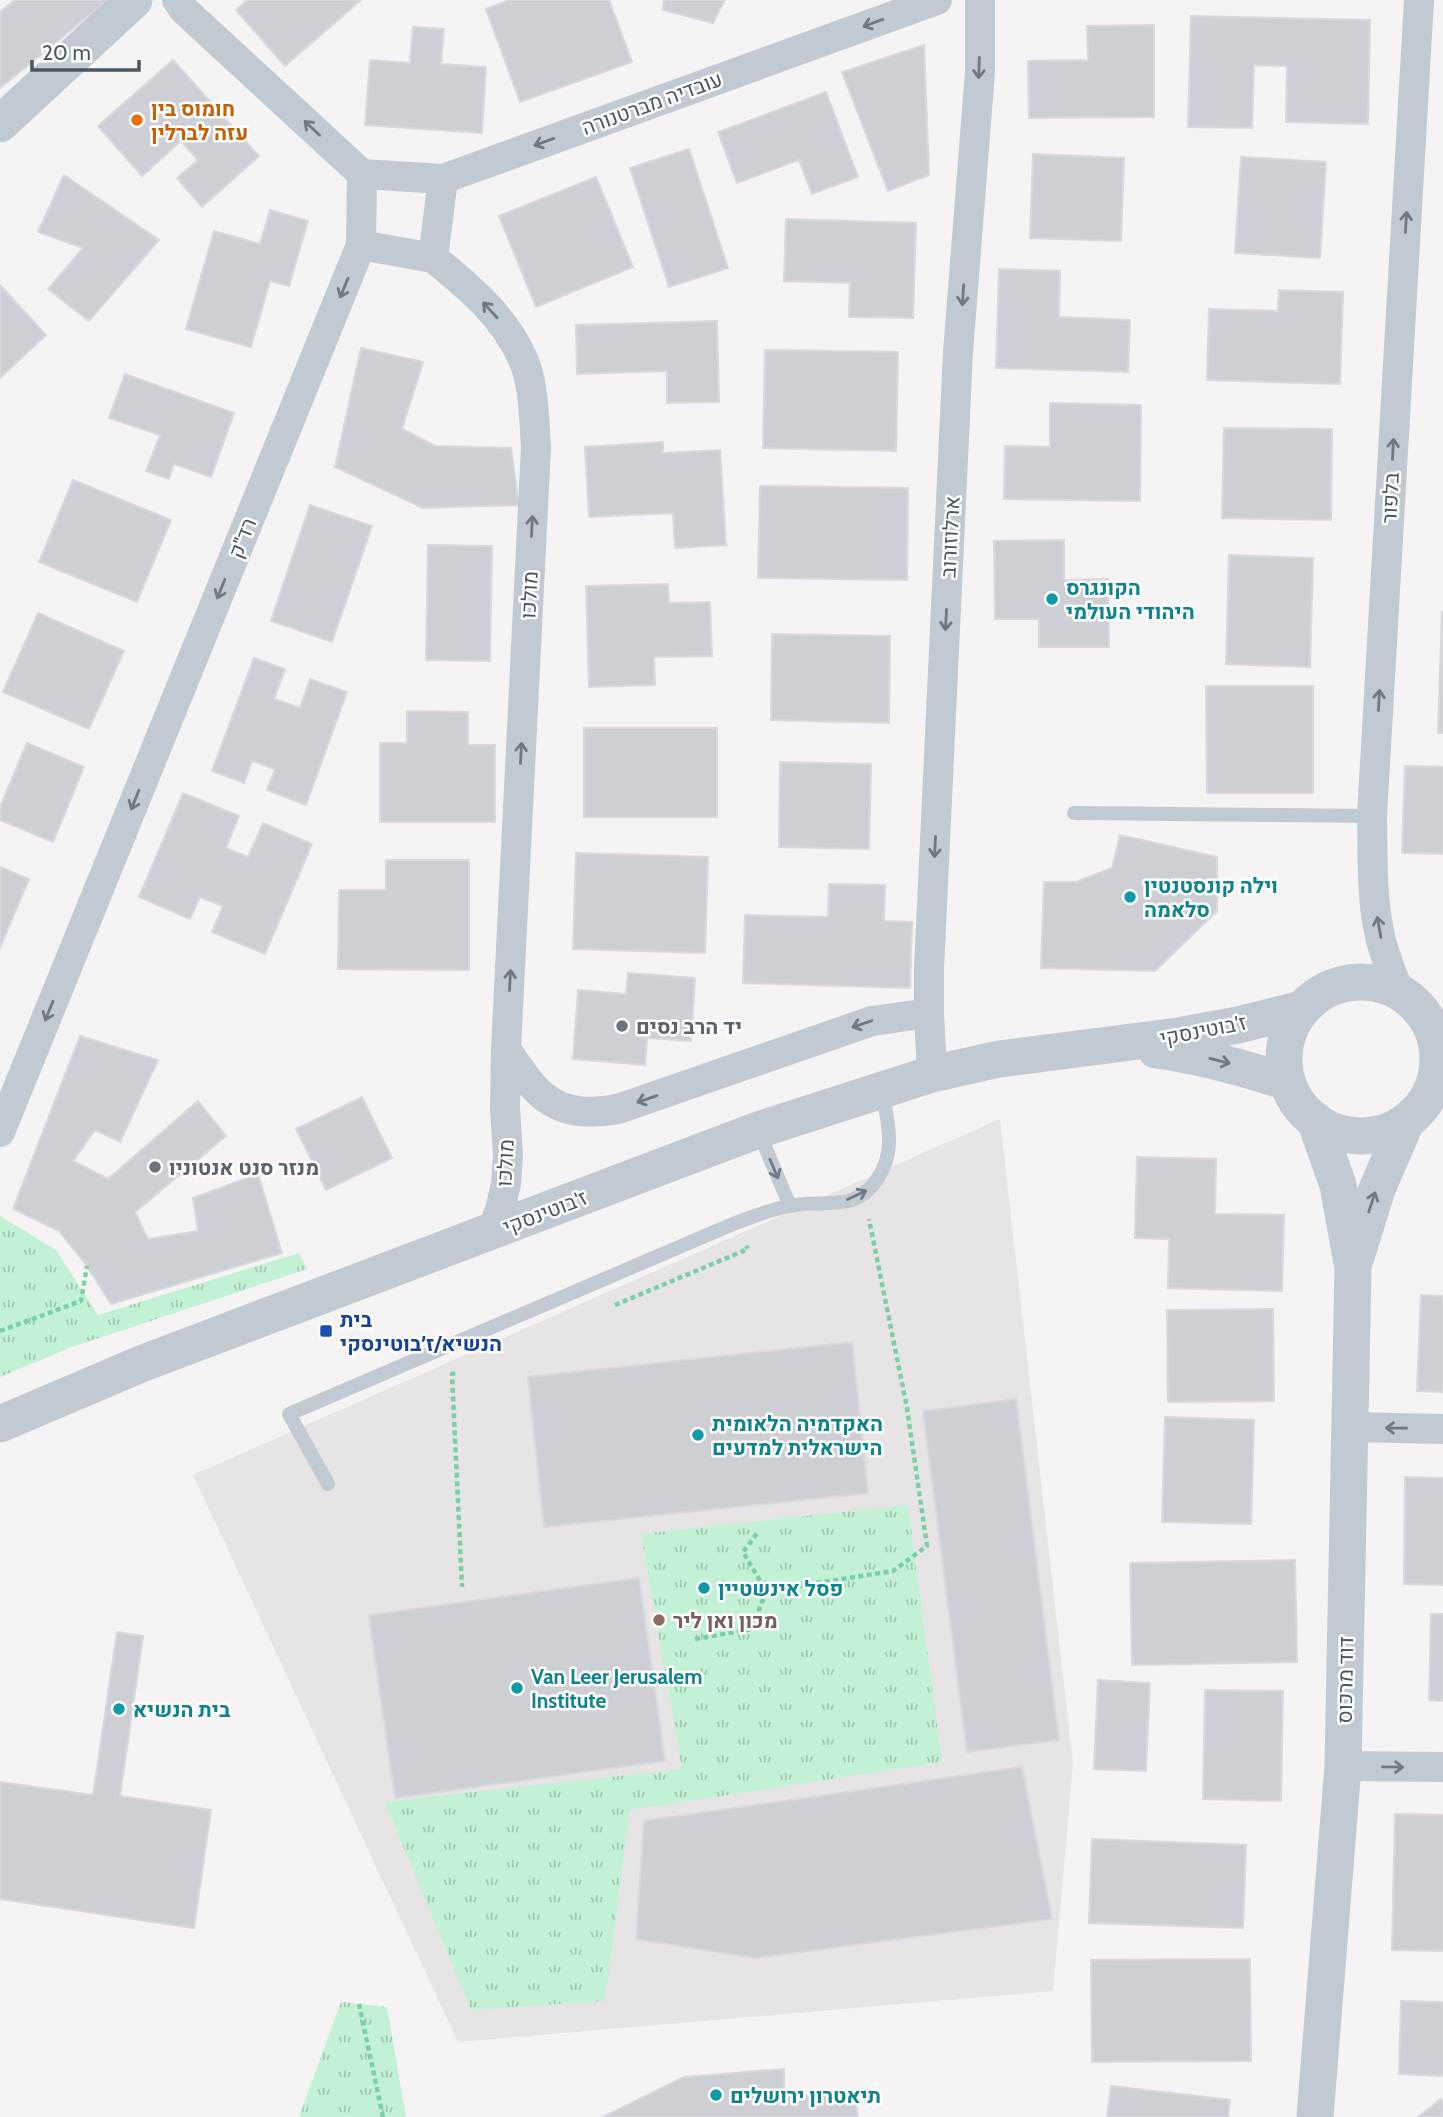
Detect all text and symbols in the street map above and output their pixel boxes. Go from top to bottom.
one-way arrow [862,18,884,30]
scale bar [32,28,138,72]
text: 20 m [42,40,91,65]
one-way arrow [973,56,986,79]
street label: עובדיה מברטנורה [578,66,726,140]
place label: חומוס בין עזה לברלין [151,96,248,145]
marker: חומוס בין עזה לברלין [129,112,145,128]
one-way arrow [303,120,321,136]
one-way arrow [533,137,555,150]
one-way arrow [1400,211,1413,233]
one-way arrow [336,277,349,298]
one-way arrow [956,283,969,306]
one-way arrow [482,302,499,319]
one-way arrow [1387,438,1400,460]
street label: בלפור [1376,472,1404,524]
street label: ארלוזורוב [935,495,965,579]
street label: רד"ק [223,514,261,562]
one-way arrow [526,515,539,538]
street label: מולכו [515,570,543,620]
place label: הקונגרס היהודי העולמי [1066,575,1195,624]
one-way arrow [213,578,226,600]
marker: הקונגרס היהודי העולמי [1044,591,1060,607]
one-way arrow [939,608,952,631]
one-way arrow [1372,689,1385,712]
one-way arrow [515,742,528,765]
one-way arrow [128,789,141,811]
one-way arrow [929,836,942,859]
place label: וילה קונסטנטין סלאמה [1144,873,1278,922]
marker: וילה קונסטנטין סלאמה [1122,889,1138,905]
one-way arrow [1372,916,1385,939]
one-way arrow [503,969,516,992]
one-way arrow [42,1000,55,1021]
street label: ז'בוטינסקי [1157,1009,1249,1051]
place label: יד הרב נסים [636,1014,742,1039]
marker: יד הרב נסים [614,1018,630,1034]
one-way arrow [851,1019,873,1031]
one-way arrow [1208,1055,1231,1068]
one-way arrow [636,1093,658,1106]
street label: מולכו [491,1138,519,1188]
place label: מנזר סנט אנטוניו [169,1155,319,1180]
one-way arrow [768,1157,781,1179]
marker: מנזר סנט אנטוניו [147,1159,163,1175]
street label: ז'בוטינסקי [499,1185,591,1239]
one-way arrow [846,1188,867,1202]
one-way arrow [1367,1192,1380,1214]
place label: בית הנשיא/ז׳בוטינסקי [340,1307,502,1356]
marker: בית הנשיא/ז׳בוטינסקי [318,1323,334,1339]
place label: האקדמיה הלאומית הישראלית למדעים [712,1411,883,1460]
one-way arrow [1385,1422,1408,1435]
marker: האקדמיה הלאומית הישראלית למדעים [690,1427,706,1443]
place label: פסל אינשטיין [718,1576,843,1601]
marker: פסל אינשטיין [696,1580,712,1596]
place label: מכון ואן ליר [673,1608,778,1633]
marker: מכון ואן ליר [651,1612,667,1628]
street label: דוד מרכוס [1332,1636,1358,1724]
place label: Van Leer Jerusalem Institute [531,1664,702,1713]
marker: Van Leer Jerusalem Institute [509,1680,525,1696]
place label: בית הנשיא [133,1697,231,1722]
marker: בית הנשיא [111,1701,127,1717]
one-way arrow [1381,1760,1404,1774]
place label: תיאטרון ירושלים [730,2083,881,2108]
marker: תיאטרון ירושלים [708,2087,724,2103]

